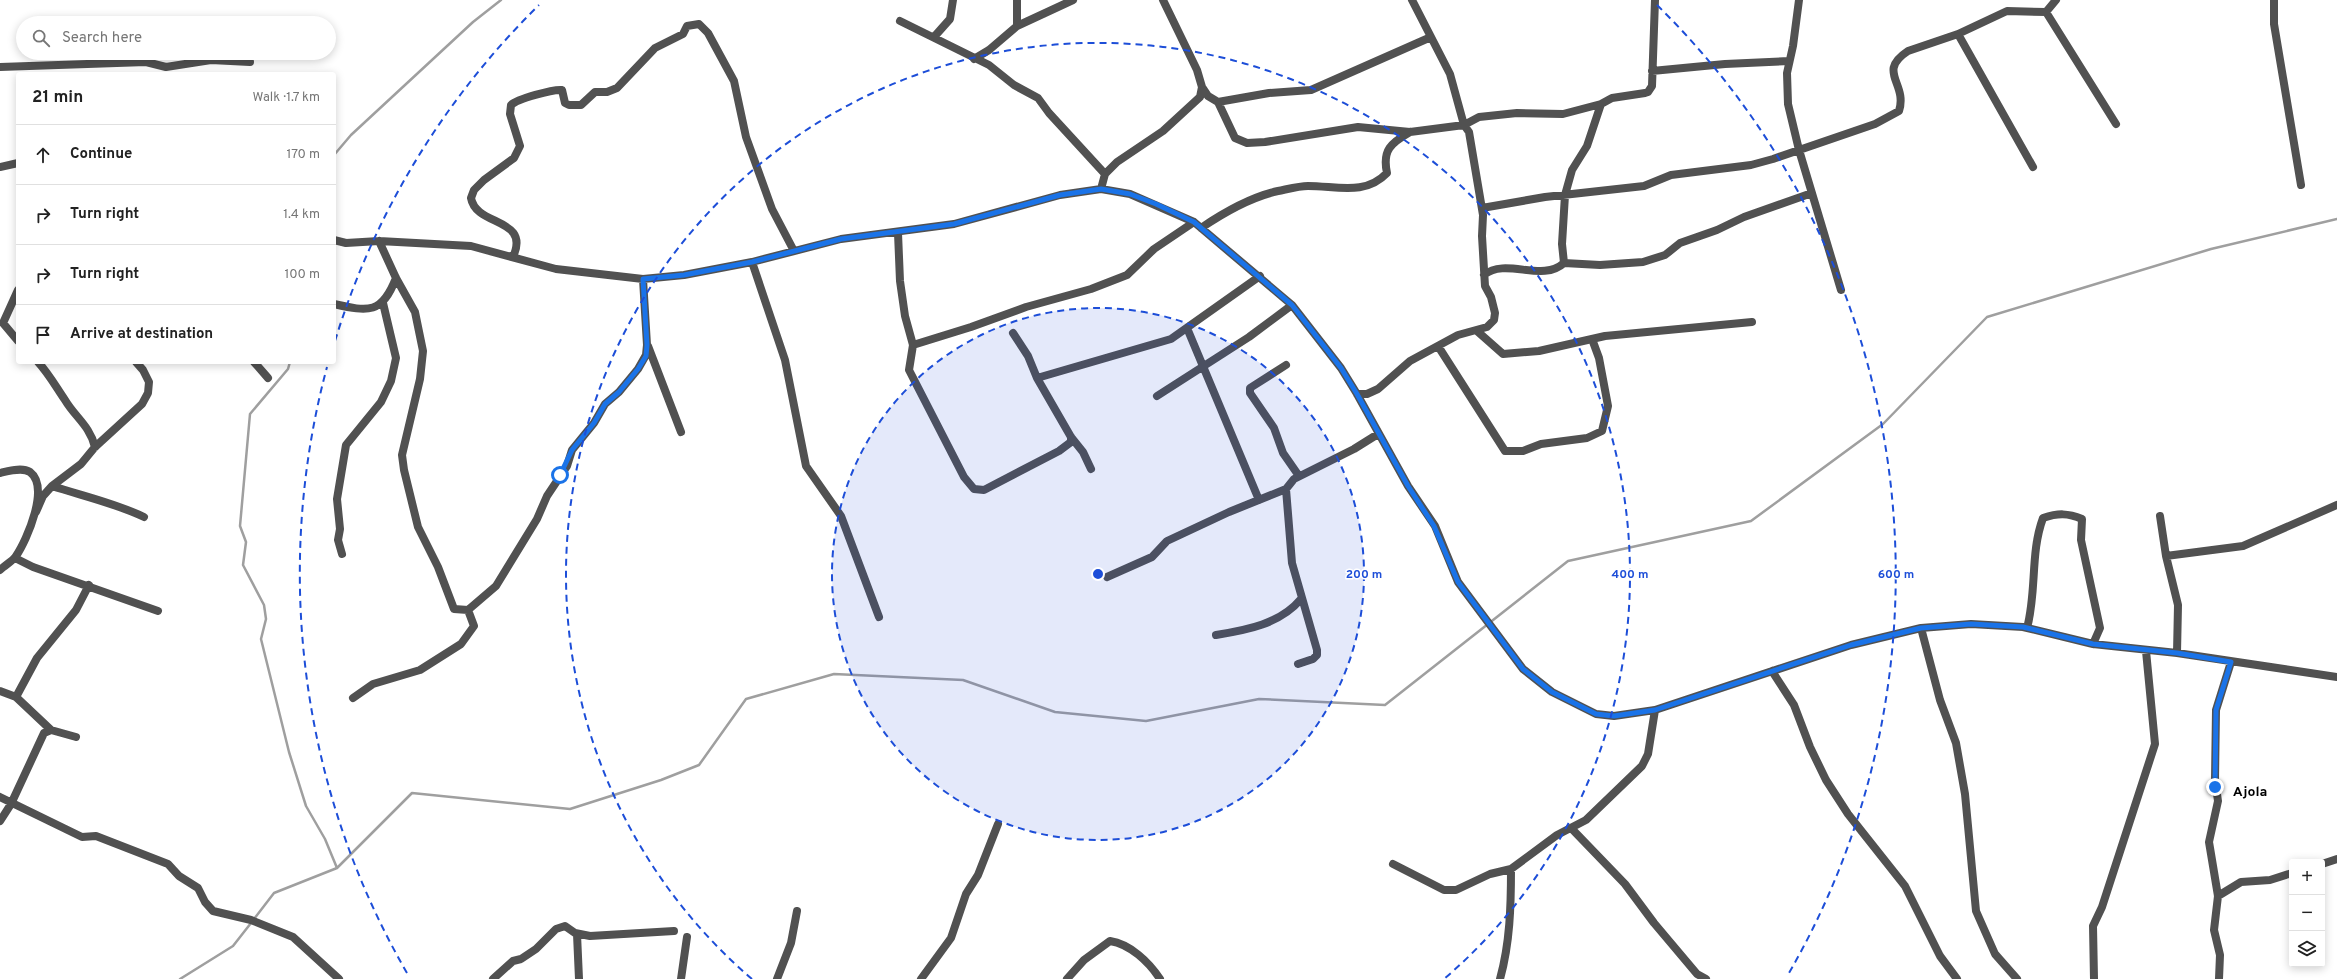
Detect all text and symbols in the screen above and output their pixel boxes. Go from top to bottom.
search box [16,16,336,60]
icon: search [30,27,52,49]
text: Search here [62,29,142,48]
text: 21 min [32,87,83,109]
text: Walk · 1.7 km [252,90,320,106]
icon: ahead [32,144,54,166]
text: Continue [70,145,132,164]
text: 170 m [286,147,320,163]
icon: right [32,204,54,226]
text: Turn right [70,205,139,224]
text: 1.4 km [283,207,320,223]
icon: right [32,264,54,286]
text: Turn right [70,265,139,284]
text: 100 m [284,267,320,283]
icon: arrive [32,324,54,346]
text: Arrive at destination [70,325,213,344]
route start [551,466,569,484]
centre of rings [1091,567,1105,581]
text: 200 m [1346,567,1382,583]
text: 400 m [1611,567,1649,583]
text: 600 m [1878,567,1914,583]
route end [2206,778,2224,796]
district label: Ajola [2233,784,2267,801]
map controls [2289,859,2325,967]
button: + [2289,859,2325,895]
button: − [2289,895,2325,931]
button: layers [2289,931,2325,967]

